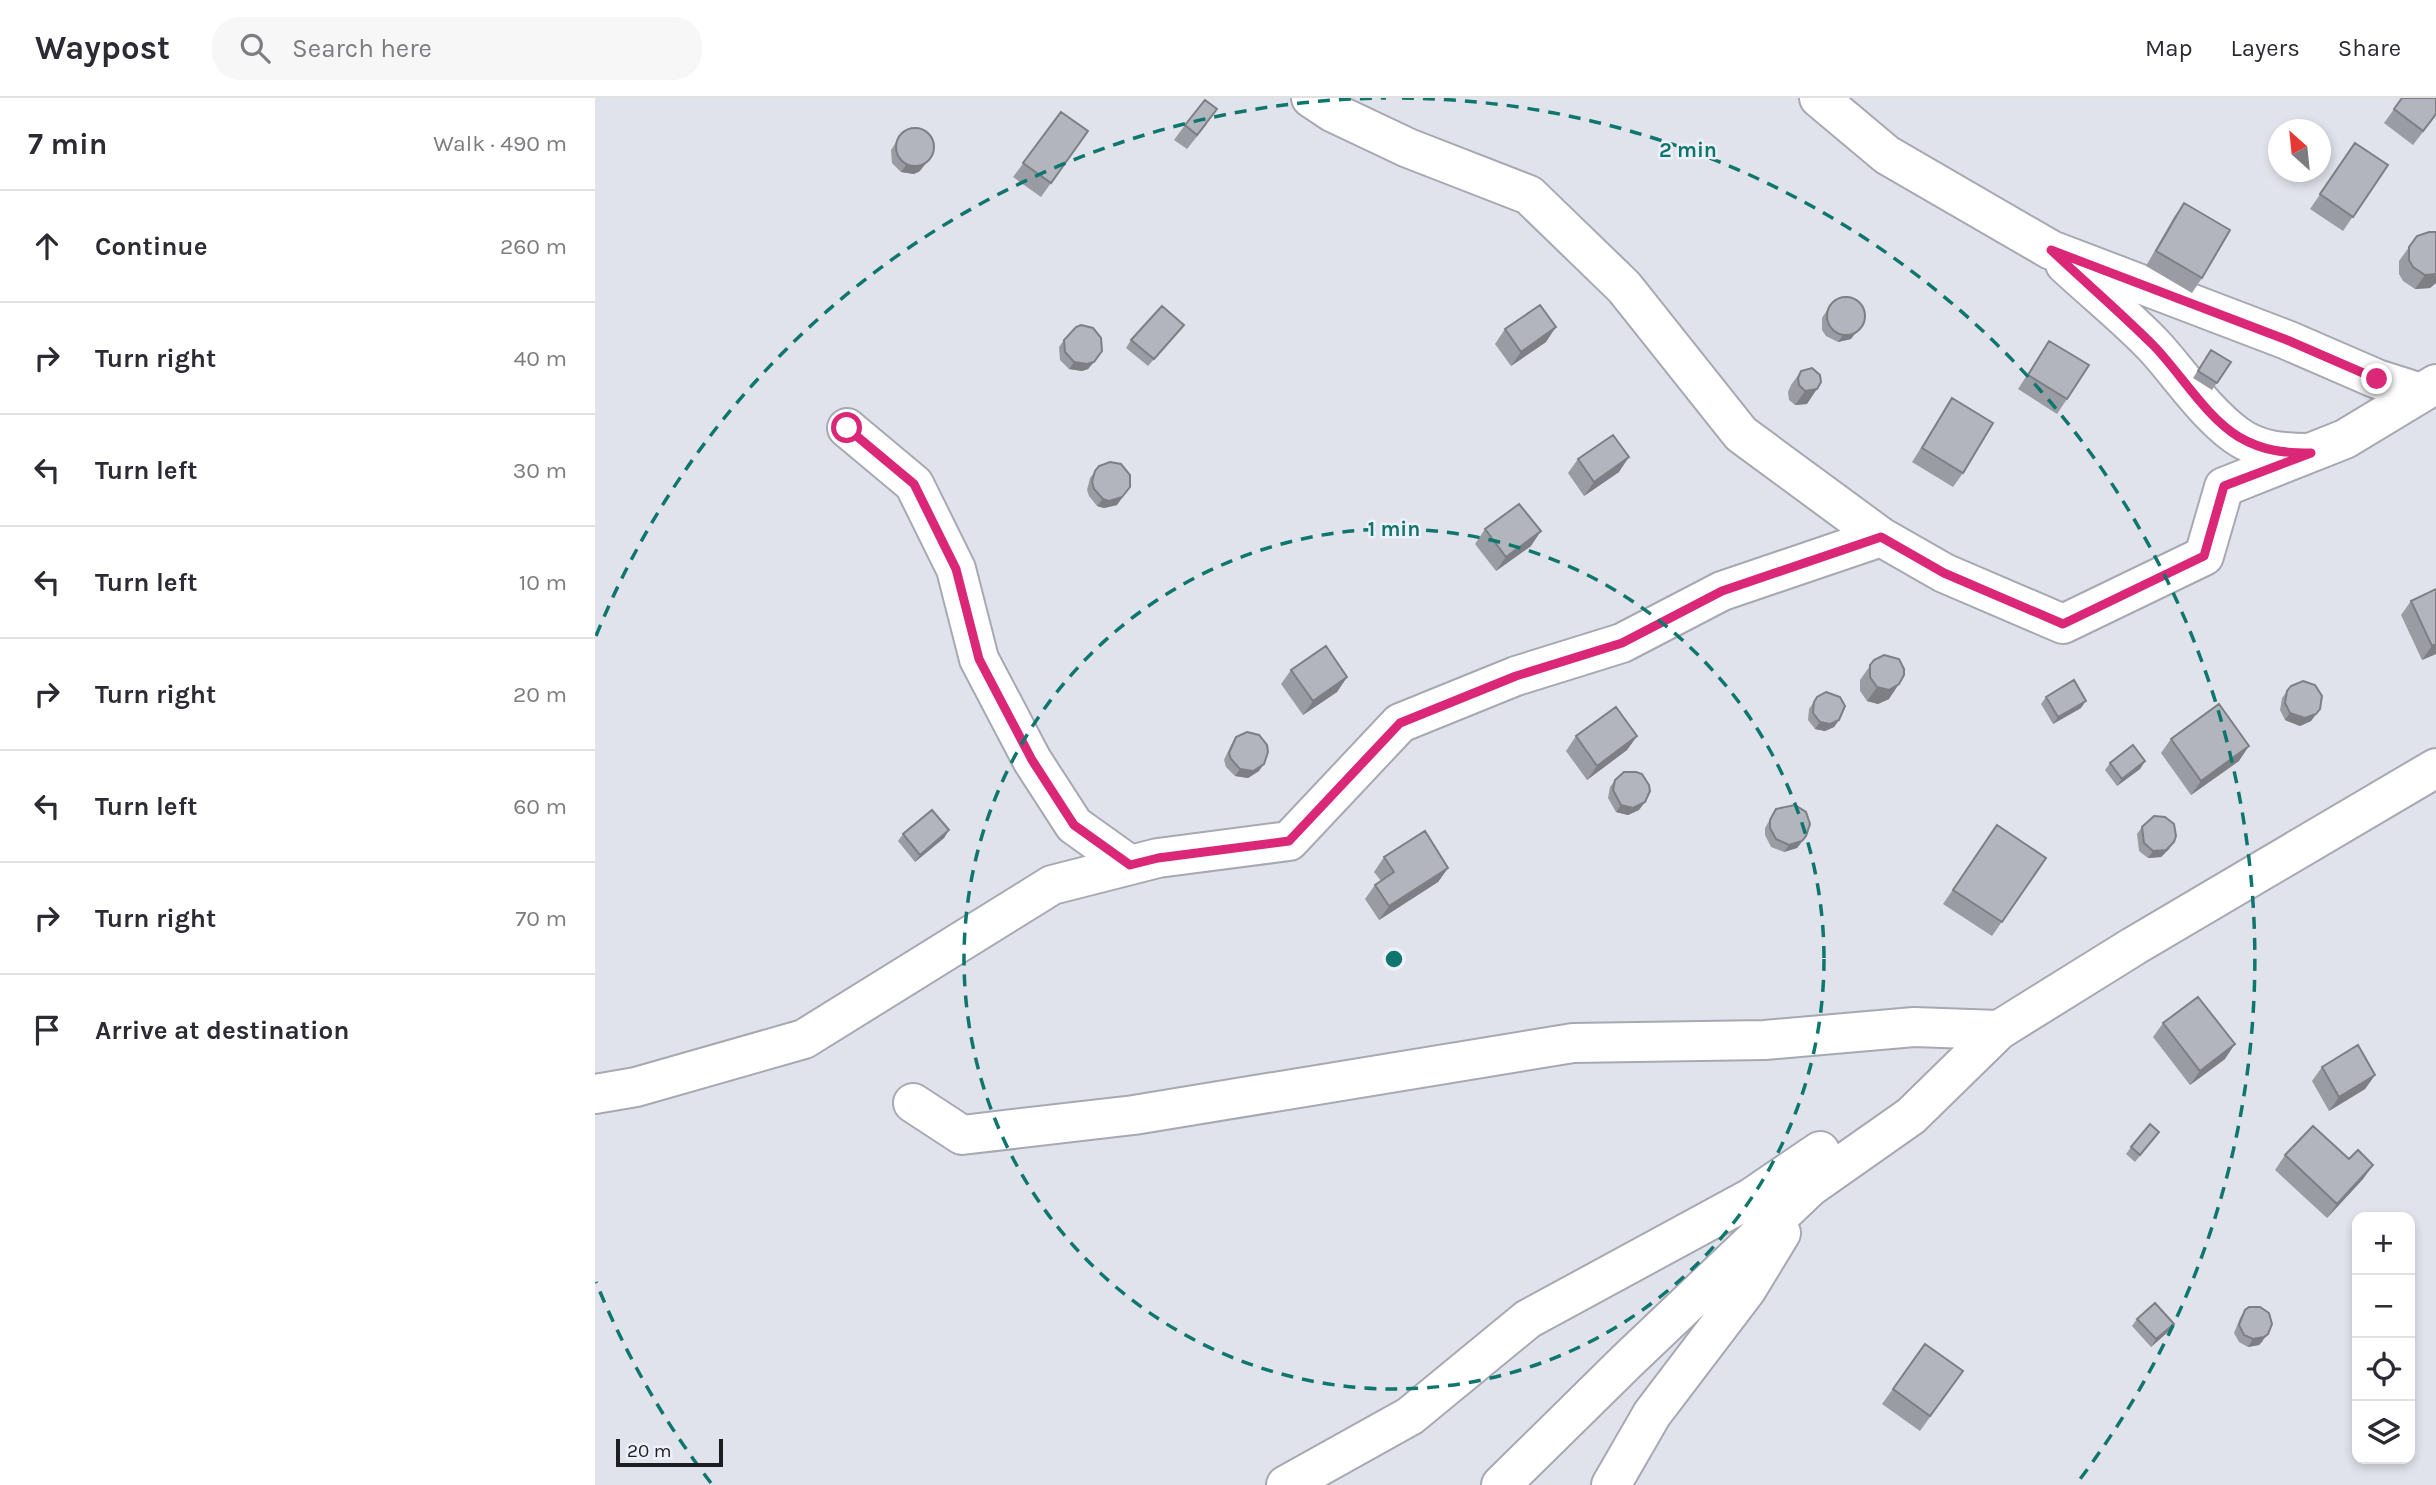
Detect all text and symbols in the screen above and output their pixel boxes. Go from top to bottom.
search box [212,17,702,80]
text: Waypost [35,29,170,67]
icon: search [236,29,274,67]
text: Search here [292,33,432,64]
text: Map [2145,34,2193,62]
text: Layers [2231,34,2300,62]
text: Share [2338,34,2401,62]
north arrow [2268,119,2331,182]
text: 7 min [28,126,108,162]
text: Walk · 490 m [433,130,567,157]
text: 2 min [1659,138,1717,162]
icon: ahead [28,227,66,265]
text: Continue [95,231,207,262]
text: 260 m [500,233,567,260]
icon: right [28,339,66,377]
text: Turn right [95,343,216,374]
text: 40 m [514,345,567,372]
route end [2361,363,2392,394]
route start [831,412,862,443]
icon: left [28,451,66,489]
text: Turn left [95,455,197,486]
text: 30 m [513,457,567,484]
text: 1 min [1368,517,1420,541]
icon: left [28,563,66,601]
text: Turn left [95,567,197,598]
text: 10 m [519,569,567,596]
icon: right [28,675,66,713]
text: Turn right [95,679,216,710]
text: 20 m [513,681,567,708]
icon: left [28,787,66,825]
text: Turn left [95,791,197,822]
text: 60 m [513,793,567,820]
icon: right [28,899,66,937]
text: Turn right [95,903,216,934]
text: 70 m [516,905,567,932]
centre of rings [1382,947,1406,971]
icon: arrive [28,1011,66,1049]
text: Arrive at destination [95,1015,349,1046]
map controls [2352,1212,2415,1464]
button: + [2352,1212,2415,1275]
button: − [2352,1275,2415,1338]
button: locate [2352,1338,2415,1401]
button: layers [2352,1401,2415,1464]
scale bar [616,1436,723,1468]
text: 20 m [627,1440,672,1462]

